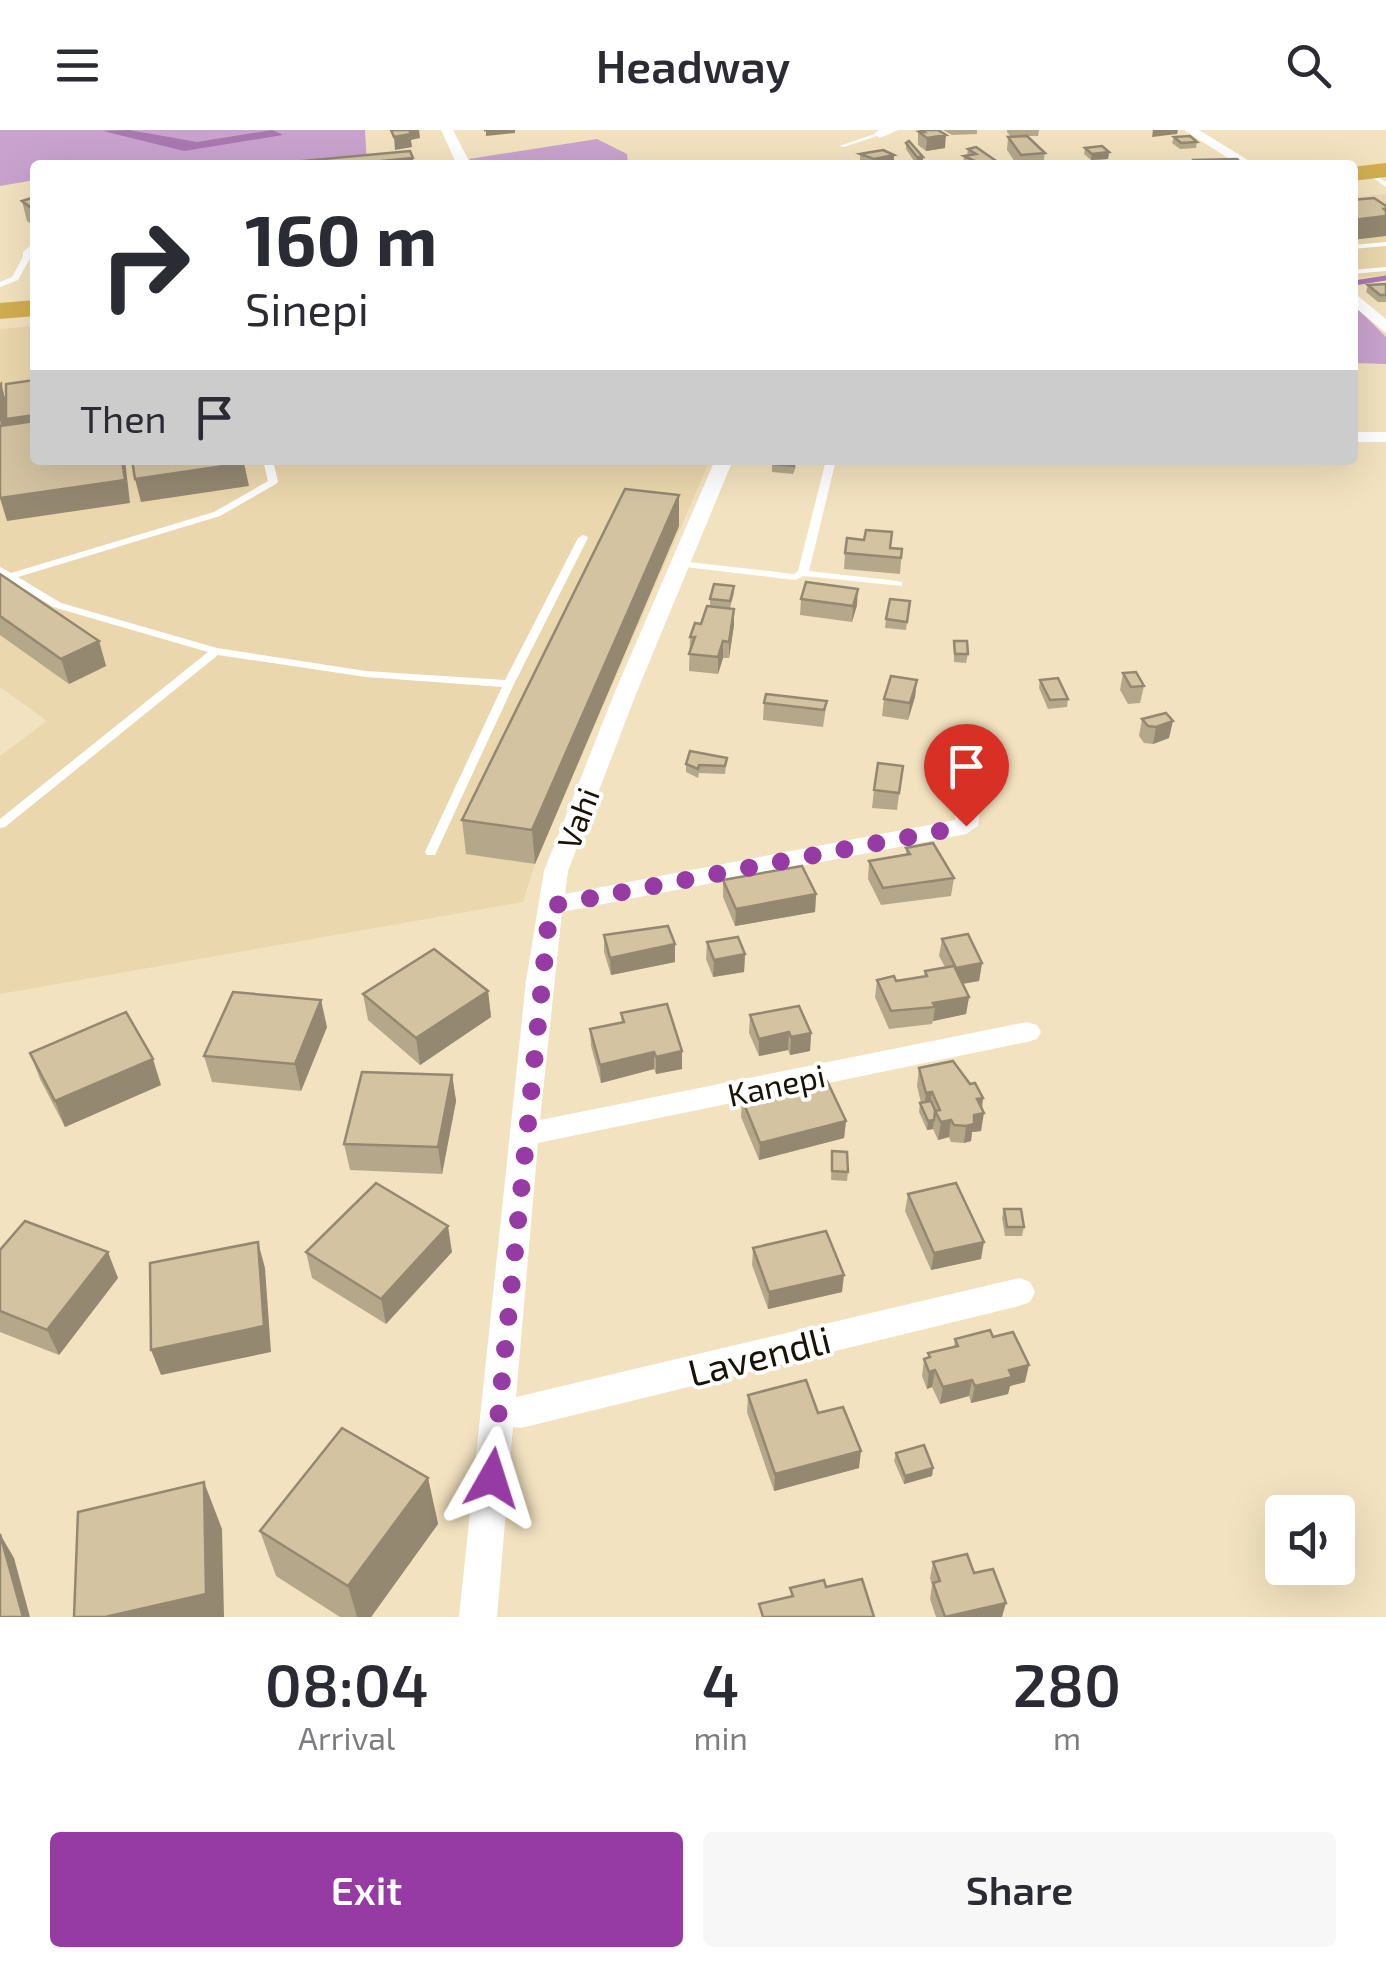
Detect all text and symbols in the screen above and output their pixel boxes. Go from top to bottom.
icon: menu [50,38,105,93]
text: Headway [596,38,790,92]
icon: search [1281,38,1336,93]
text: 160 m [245,196,438,280]
icon: right [80,200,210,330]
text: Sinepi [245,281,369,335]
icon: arrive [187,390,242,445]
text: Then [80,395,167,441]
pin [924,724,1009,827]
icon: arrive [939,739,994,794]
street label: Vahi [548,782,606,854]
street label: Kanepi [724,1055,828,1113]
street label: Lavendli [683,1315,835,1395]
position arrow [440,1426,544,1530]
map controls [1265,1495,1355,1585]
button: sound [1265,1495,1355,1585]
text: 08:04 [265,1647,429,1719]
text: 4 [702,1647,740,1719]
text: 280 [1013,1647,1121,1719]
text: Arrival [298,1718,395,1756]
text: min [693,1718,748,1756]
text: m [1053,1718,1081,1756]
button: Exit [50,1832,683,1947]
button: Share [703,1832,1336,1947]

